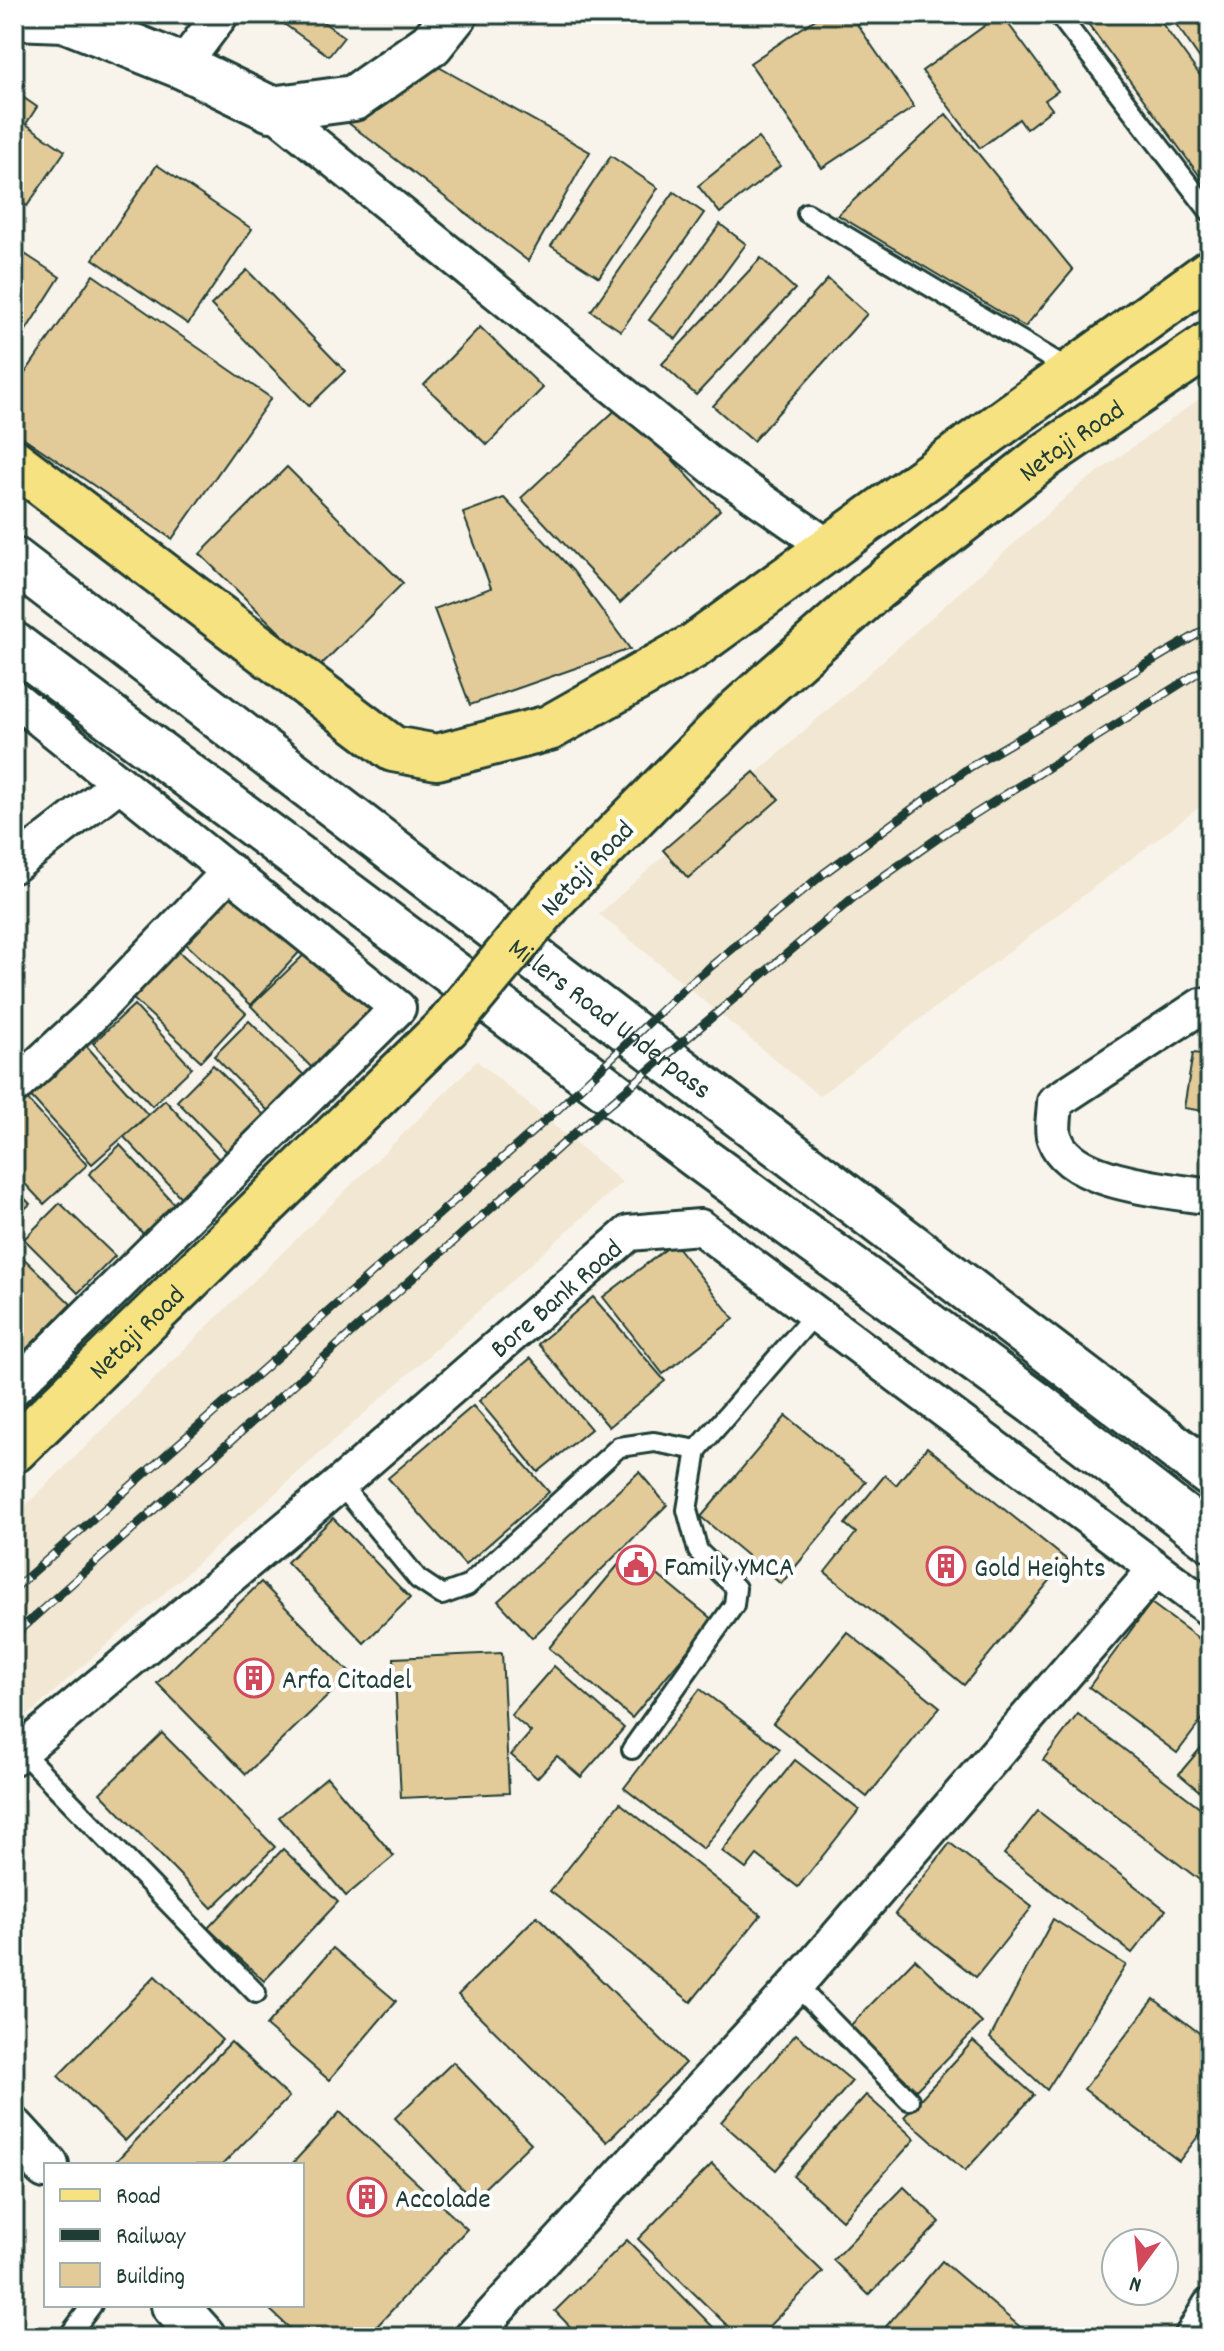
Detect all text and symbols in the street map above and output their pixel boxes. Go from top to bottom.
street label: Netaji Road [1012,393,1134,494]
street label: Netaji Road [533,813,646,928]
street label: Millers Road Underpass [498,930,718,1112]
street label: Bore Bank Road [483,1232,634,1370]
street label: Netaji Road [82,1278,196,1391]
public building icon: Family YMCA [615,1544,657,1586]
building icon: Gold Heights [925,1545,967,1587]
place label: Family YMCA [664,1550,794,1590]
place label: Gold Heights [974,1551,1106,1591]
building icon: Arfa Citadel [233,1657,275,1699]
place label: Arfa Citadel [282,1663,412,1703]
legend [44,2163,304,2307]
building icon: Accolade [346,2176,388,2218]
text: Road [116,2181,161,2215]
place label: Accolade [395,2182,491,2222]
text: Railway [116,2221,187,2255]
north arrow [1100,2227,1180,2307]
text: Building [116,2261,185,2295]
text: N [1126,2267,1145,2299]

